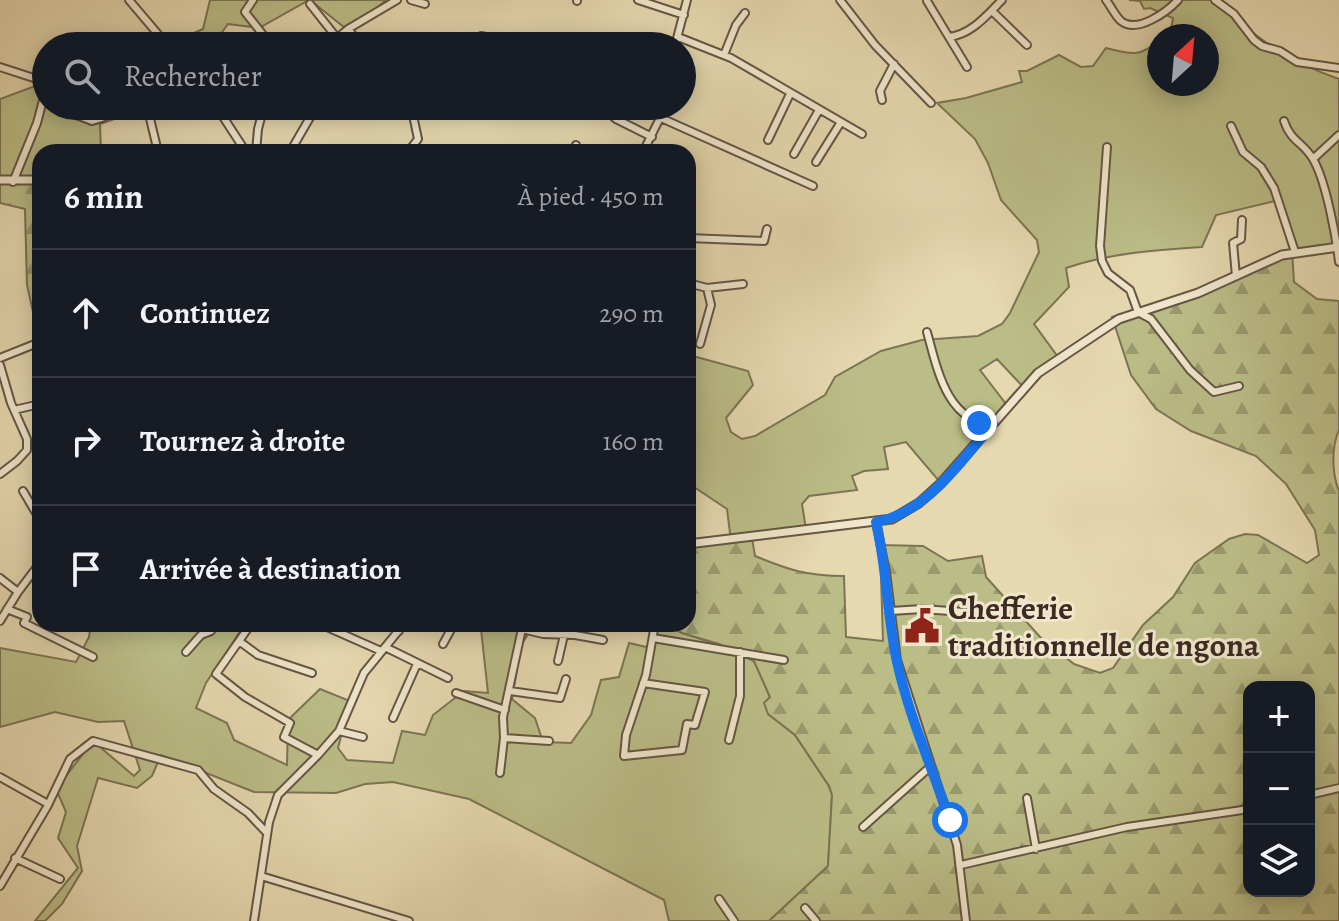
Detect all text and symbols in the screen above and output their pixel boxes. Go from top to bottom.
north arrow [1147,24,1219,96]
search box [32,32,696,120]
icon: search [60,54,104,98]
text: Rechercher [124,56,262,96]
text: 6 min [64,173,143,220]
text: À pied · 450 m [518,179,664,214]
icon: ahead [64,291,108,335]
text: Continuez [140,293,270,333]
text: 290 m [599,296,664,331]
route end [961,405,997,441]
icon: right [64,419,108,463]
text: Tournez à droite [140,421,345,461]
text: 160 m [602,424,664,459]
icon: arrive [64,547,108,591]
text: Arrivée à destination [140,549,401,589]
place label: Chefferie traditionnelle de ngona [948,586,1260,667]
public building icon: Chefferie traditionnelle de ngona [903,607,941,645]
map controls [1243,681,1315,897]
button: + [1243,681,1315,753]
button: − [1243,753,1315,825]
route start [932,802,968,838]
button: layers [1243,825,1315,897]

